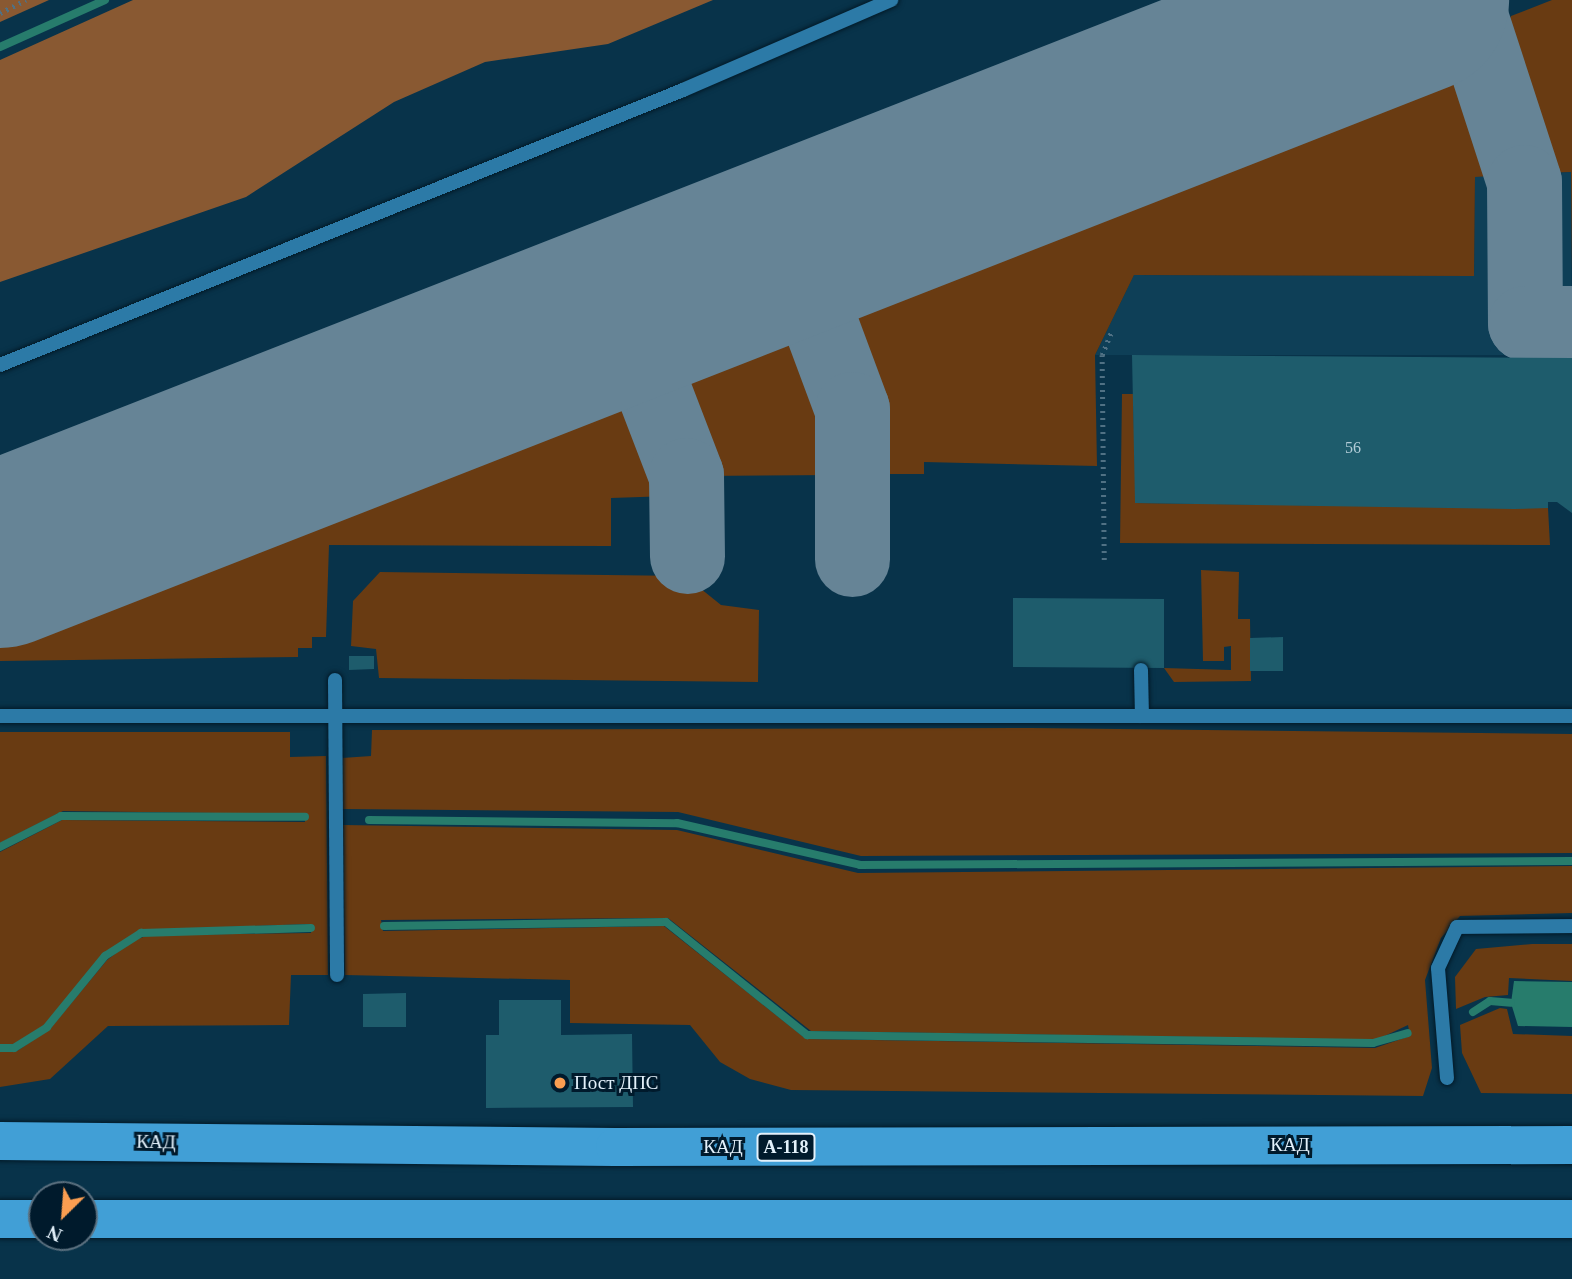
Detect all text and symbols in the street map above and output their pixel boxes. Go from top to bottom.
house number: 56 [1345,438,1361,458]
place label: Пост ДПС [574,1072,659,1094]
marker: Пост ДПС [552,1075,568,1091]
street label: КАД [136,1130,176,1154]
road number: А-118 [756,1132,816,1162]
street label: КАД [1270,1134,1310,1156]
street label: КАД [703,1136,743,1158]
north arrow [28,1181,98,1251]
text: N [44,1221,65,1246]

